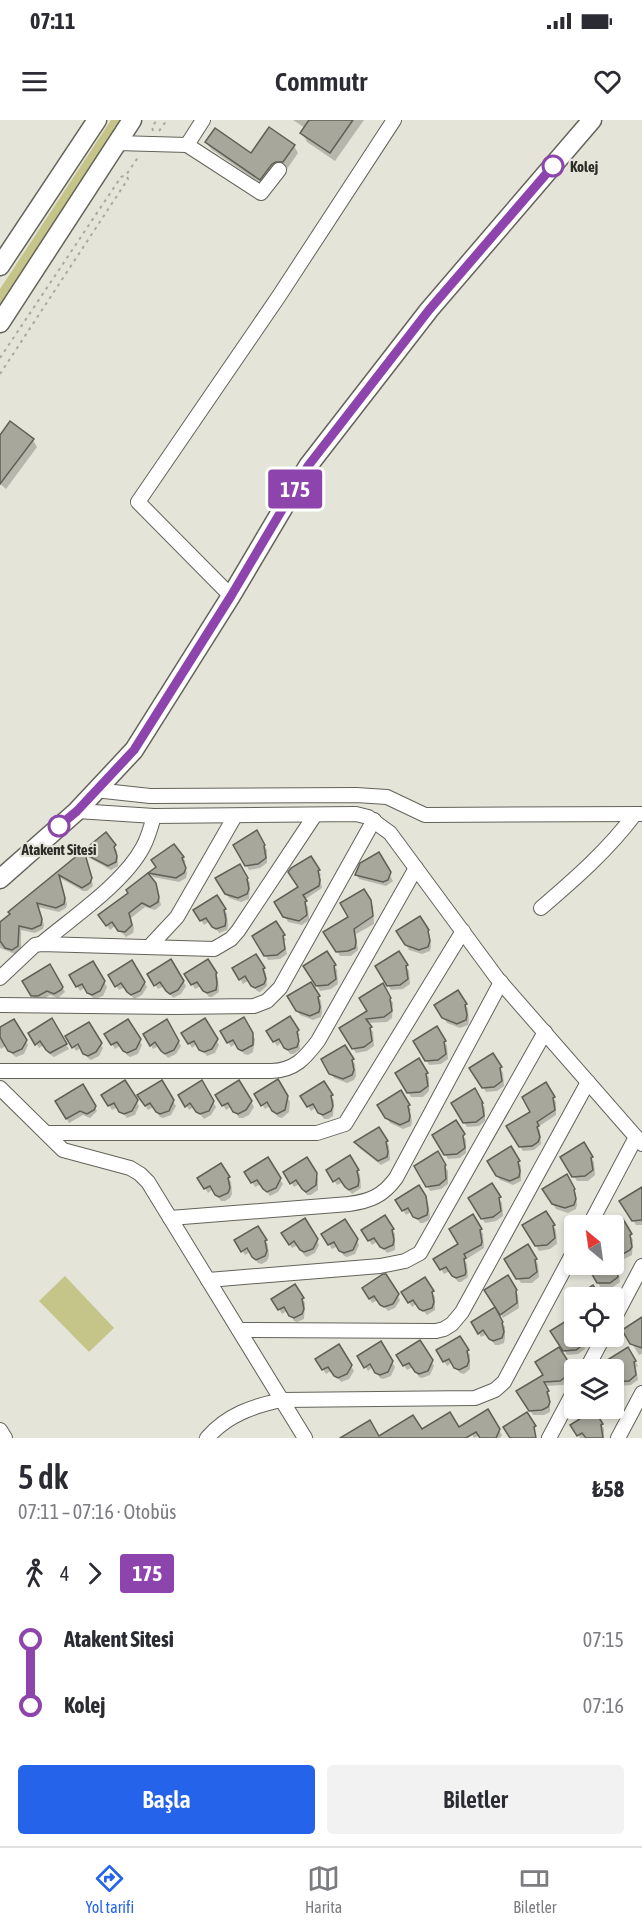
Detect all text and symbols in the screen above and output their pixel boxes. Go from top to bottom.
text: 07:11 [30,8,75,34]
icon: menu [18,65,51,98]
icon: heart [591,65,624,98]
text: Commutr [275,66,367,97]
marker: Kolej [542,155,564,177]
place label: Kolej [570,158,598,175]
line badge: 175 [260,470,330,508]
text: 175 [280,477,310,501]
marker: Atakent Sitesi [48,815,70,837]
place label: Atakent Sitesi [21,841,96,858]
north arrow [564,1215,624,1275]
map controls [564,1215,624,1419]
button: locate [564,1287,624,1347]
button: layers [564,1359,624,1419]
text: 5 dk [18,1458,68,1496]
text: ₺58 [592,1476,624,1502]
text: 07:11 – 07:16 · Otobüs [18,1500,176,1523]
icon: walk [18,1557,51,1590]
icon: forward [78,1557,111,1590]
text: 175 [132,1561,162,1585]
text: 4 [60,1562,69,1585]
text: Atakent Sitesi [64,1626,174,1652]
text: 07:15 [583,1628,624,1651]
text: Kolej [64,1692,105,1718]
text: 07:16 [583,1694,624,1717]
button: Başla [18,1765,315,1834]
button: Biletler [327,1765,624,1834]
tab: Yol tarifi [85,1862,134,1916]
tab: Harita [305,1862,342,1916]
tab: Biletler [513,1862,557,1916]

